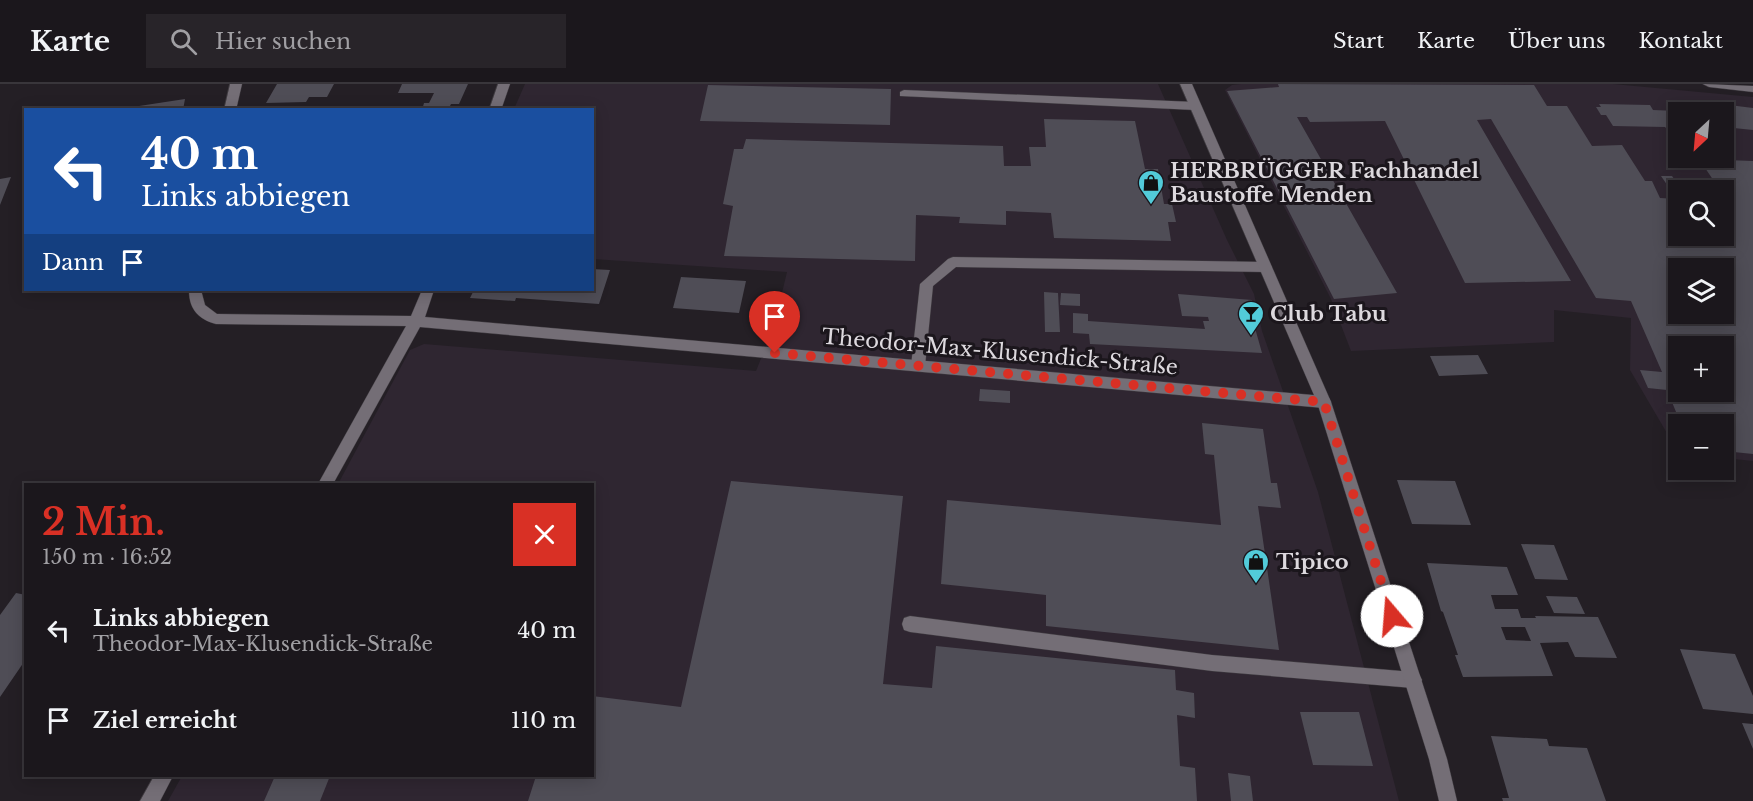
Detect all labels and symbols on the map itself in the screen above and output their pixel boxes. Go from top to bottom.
north arrow [1668,102,1734,168]
place label: HERBRÜGGER Fachhandel Baustoffe Menden [1170,158,1479,208]
shop icon: HERBRÜGGER Fachhandel Baustoffe Menden [1136,168,1166,206]
pin [749,291,800,353]
bar icon: Club Tabu [1236,299,1266,337]
place label: Club Tabu [1270,301,1387,327]
street label: Theodor-Max-Klusendick-Straße [821,323,1179,381]
shop icon: Tipico [1241,547,1271,585]
place label: Tipico [1276,549,1349,575]
position arrow [1360,584,1424,648]

